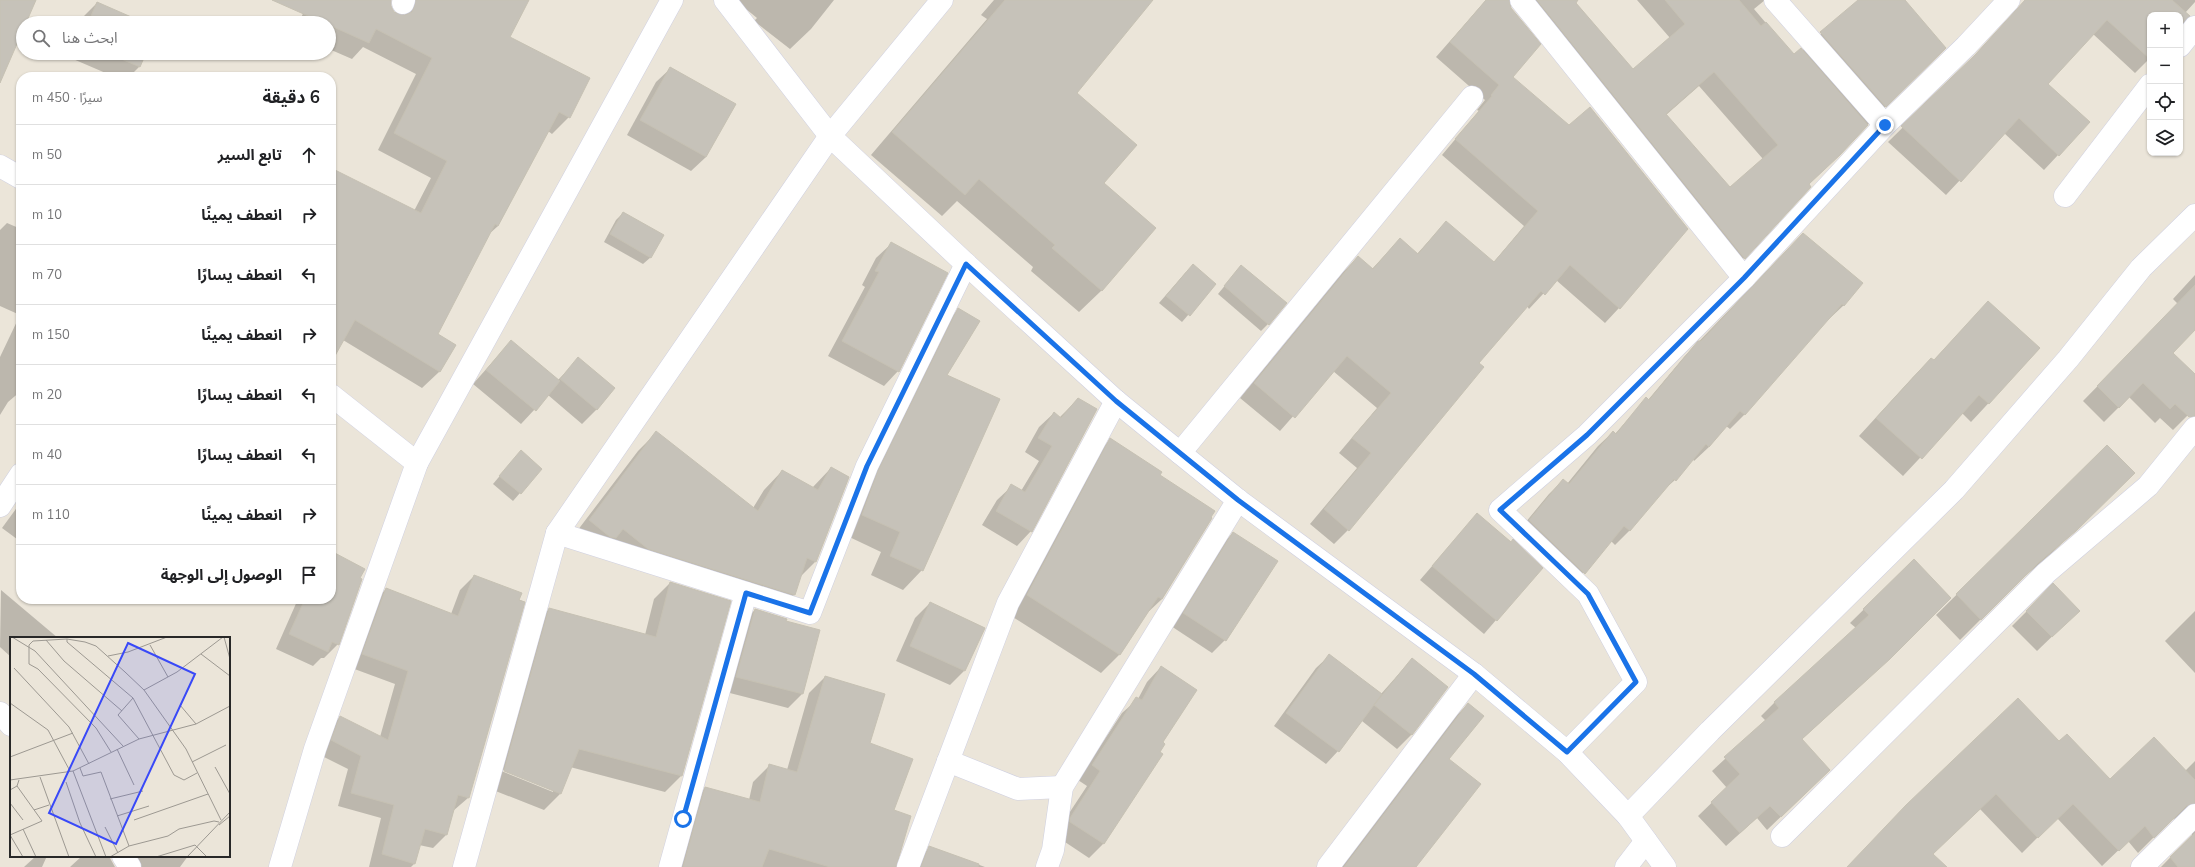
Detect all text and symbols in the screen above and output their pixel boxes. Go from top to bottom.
map controls [2147,12,2183,156]
button: + [2147,12,2183,48]
search box [16,16,336,60]
icon: search [30,27,52,49]
text: ابحث هنا [62,28,118,48]
button: − [2147,48,2183,84]
button: locate [2147,84,2183,120]
text: 6 دقيقة [262,86,320,109]
text: سيرًا · 450 m [32,89,103,107]
route end [1876,116,1894,134]
button: layers [2147,120,2183,156]
icon: ahead [298,144,320,166]
text: تابع السير [218,145,282,165]
text: 50 m [32,146,62,164]
icon: right [298,204,320,226]
text: انعطف يمينًا [201,205,282,225]
text: 10 m [32,206,62,224]
icon: left [298,264,320,286]
text: انعطف يسارًا [197,265,282,285]
text: 70 m [32,266,62,284]
icon: right [298,324,320,346]
text: انعطف يمينًا [201,325,282,345]
text: 150 m [32,326,70,344]
icon: left [298,384,320,406]
text: انعطف يسارًا [197,385,282,405]
text: 20 m [32,386,62,404]
icon: left [298,444,320,466]
text: انعطف يسارًا [197,445,282,465]
text: 40 m [32,446,62,464]
icon: right [298,504,320,526]
text: انعطف يمينًا [201,505,282,525]
text: 110 m [32,506,70,524]
icon: arrive [298,564,320,586]
text: الوصول إلى الوجهة [161,565,282,585]
inset map [10,637,230,857]
route start [674,810,692,828]

